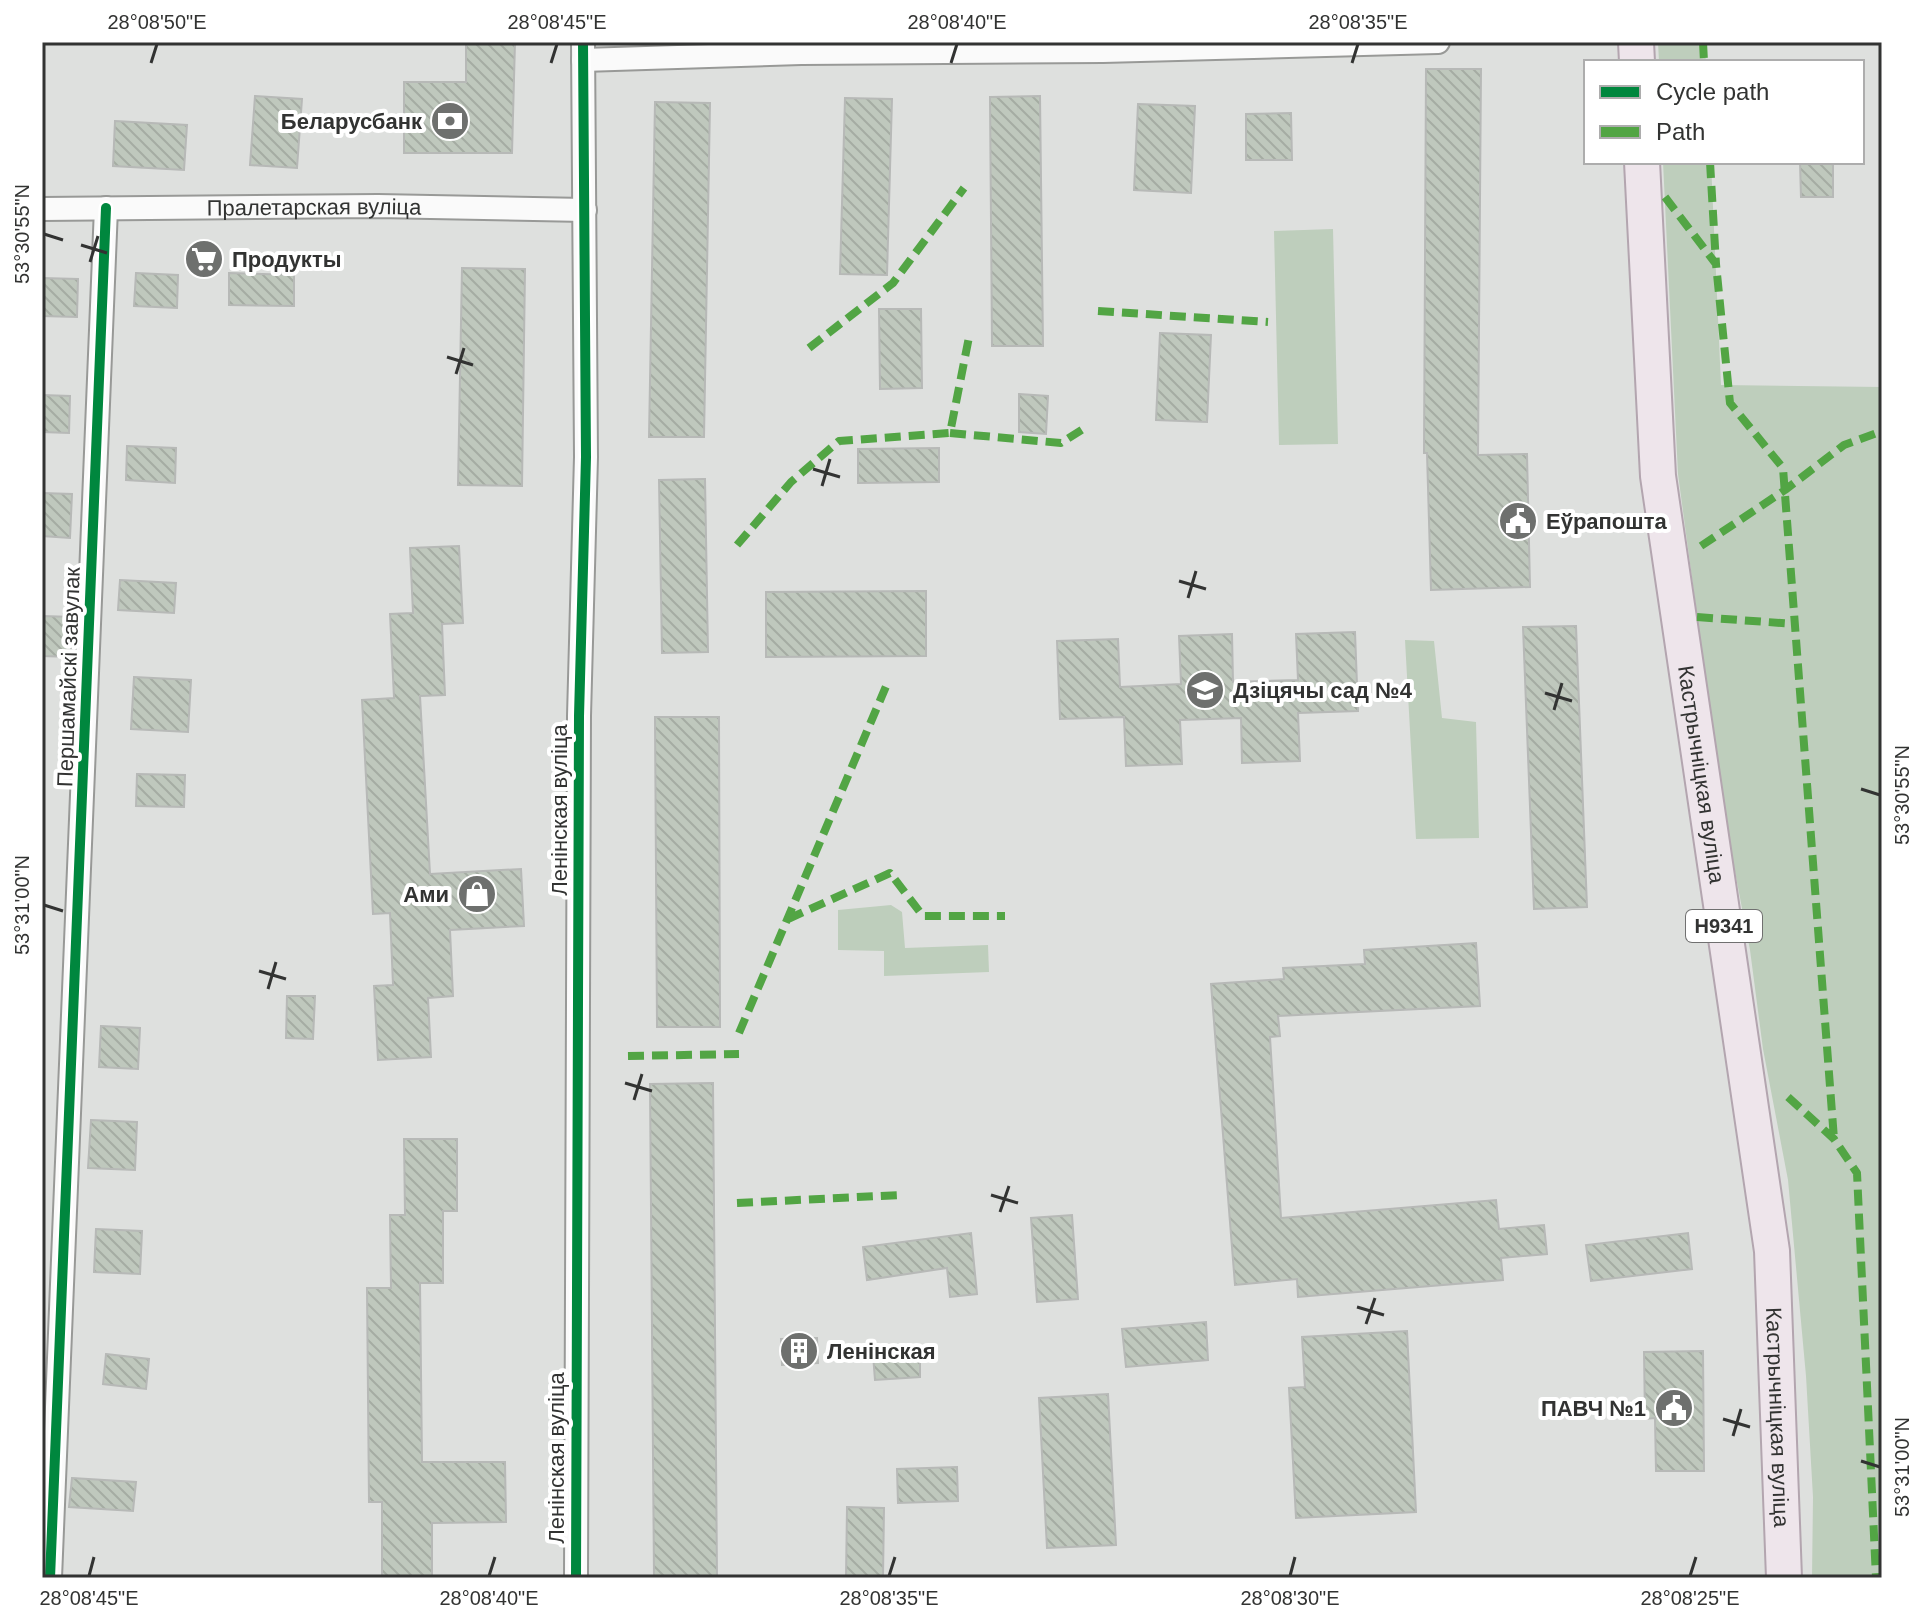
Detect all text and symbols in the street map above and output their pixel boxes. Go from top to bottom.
text: 28°08'50"E [108,11,207,33]
text: 28°08'45"E [508,11,607,33]
text: 28°08'40"E [908,11,1007,33]
text: 28°08'35"E [1309,11,1408,33]
legend [1584,60,1864,164]
text: Cycle path [1656,78,1769,105]
bank icon: Беларусбанк [429,100,471,142]
place label: Беларусбанк [281,109,423,134]
text: Path [1656,118,1705,145]
text: 53°30'55"N [11,184,33,284]
street label: Пралетарская вуліца [207,194,422,221]
supermarket icon: Продукты [183,238,225,280]
place label: Продукты [232,247,341,272]
public building icon: Еўрапошта [1497,500,1539,542]
place label: Еўрапошта [1546,509,1667,534]
street label: Першамайскі завулак [52,566,85,787]
street label: Кастрычніцкая вуліца [1673,664,1730,886]
school or university icon: Дзіцячы сад №4 [1184,669,1226,711]
place label: Дзіцячы сад №4 [1233,678,1413,703]
street label: Ленінская вуліца [547,723,572,896]
text: 53°30'55"N [1891,745,1913,845]
text: 53°31'00"N [11,855,33,955]
shop icon: Ами [456,873,498,915]
place label: Ами [403,882,449,907]
road number: Н9341 [1686,910,1762,942]
street label: Кастрычніцкая вуліца [1761,1307,1794,1528]
building icon: Ленінская [778,1330,820,1372]
place label: Ленінская [827,1339,936,1364]
street label: Ленінская вуліца [544,1371,569,1544]
public building icon: ПАВЧ №1 [1653,1387,1695,1429]
place label: ПАВЧ №1 [1541,1396,1646,1421]
text: 53°31'00"N [1891,1417,1913,1517]
text: 28°08'45"E [40,1587,139,1609]
text: 28°08'40"E [440,1587,539,1609]
text: 28°08'35"E [840,1587,939,1609]
text: 28°08'30"E [1241,1587,1340,1609]
text: 28°08'25"E [1641,1587,1740,1609]

